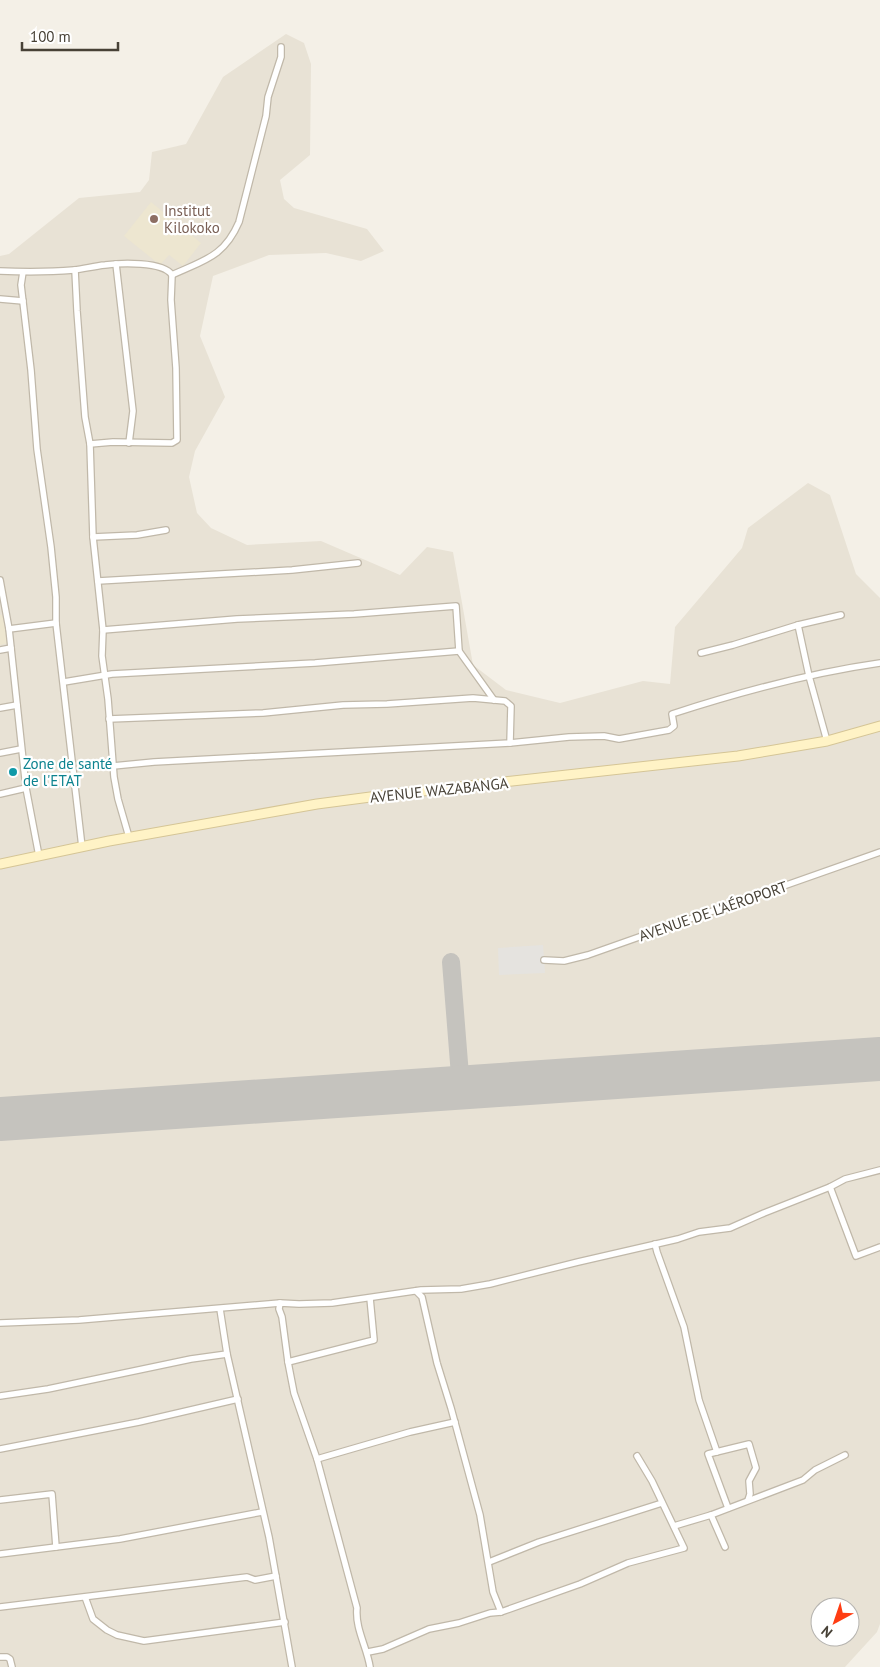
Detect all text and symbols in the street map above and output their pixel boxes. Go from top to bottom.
scale bar [22,20,119,52]
text: 100 m [30,27,71,46]
place label: Institut Kilokoko [164,201,220,237]
marker: Institut Kilokoko [148,213,160,225]
place label: Zone de santé de l'ETAT [23,754,112,790]
marker: Zone de santé de l'ETAT [7,766,19,778]
street label: AVENUE WAZABANGA [369,773,509,807]
street label: AVENUE DE L'AÉROPORT [636,876,790,945]
north arrow [810,1597,860,1647]
text: N [817,1622,836,1642]

